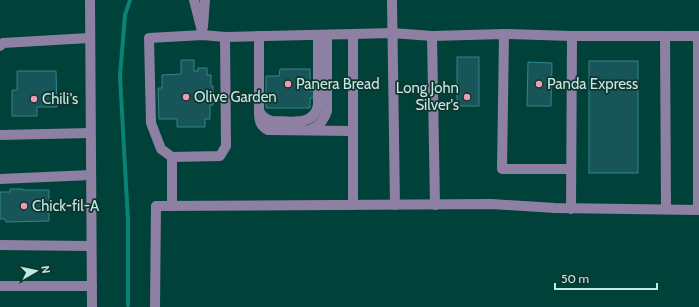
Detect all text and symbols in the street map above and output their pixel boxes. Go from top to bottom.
place label: Panera Bread [296,75,379,93]
place label: Panda Express [547,75,638,93]
marker: Panera Bread [283,79,293,89]
place label: Long John Silver's [396,79,459,114]
marker: Panda Express [534,79,544,89]
place label: Olive Garden [194,88,277,106]
place label: Chili's [42,90,78,108]
marker: Olive Garden [181,92,191,102]
marker: Long John Silver's [462,92,472,102]
marker: Chili's [29,94,39,104]
place label: Chick-fil-A [32,197,100,215]
marker: Chick-fil-A [19,201,29,211]
north arrow [16,251,56,291]
text: N [38,264,53,274]
scale bar [555,265,657,291]
text: 50 m [561,271,589,286]

